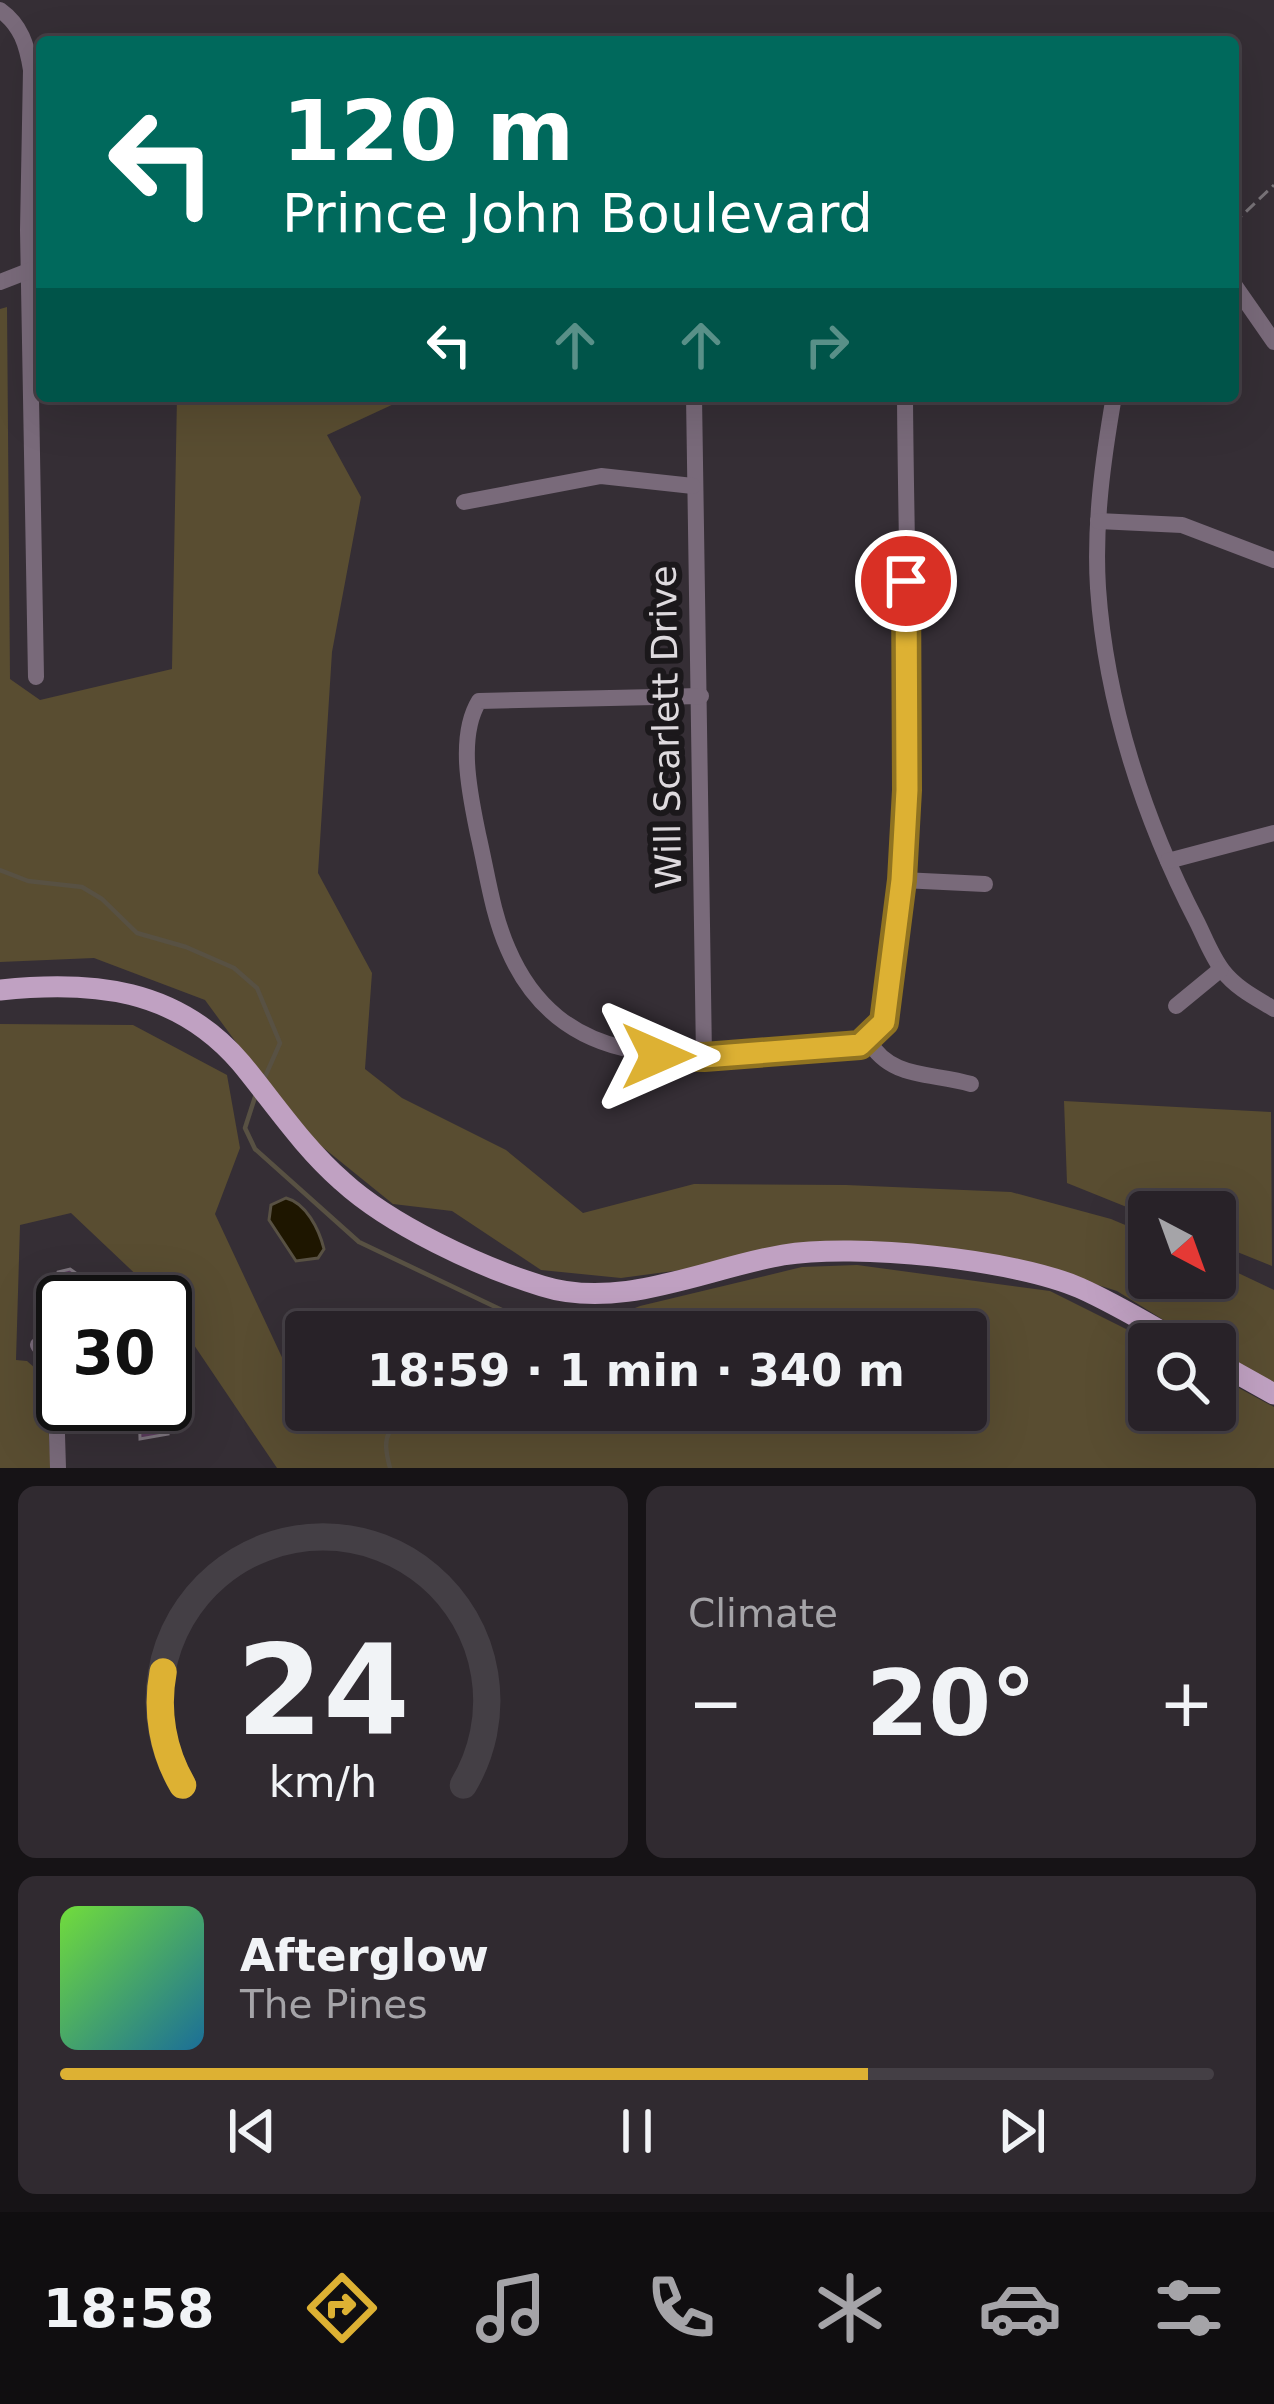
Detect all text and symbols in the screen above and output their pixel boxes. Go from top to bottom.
text: 120 m [282,82,574,180]
icon: left [84,84,240,240]
text: Prince John Boulevard [282,182,873,245]
icon: left [416,312,482,378]
icon: ahead [542,312,608,378]
icon: ahead [668,312,734,378]
icon: right [794,312,860,378]
pin [855,530,957,632]
icon: arrive [873,548,939,614]
street label: Will Scarlett Drive [643,565,689,889]
position arrow [595,993,721,1119]
north arrow [1128,1191,1236,1299]
map controls [1128,1191,1236,1431]
speed limit sign: 30 [36,1275,192,1431]
button: search [1128,1323,1236,1431]
text: 18:59 · 1 min · 340 m [367,1344,905,1397]
text: Climate [688,1591,838,1636]
text: 24 [236,1618,410,1763]
text: 20° [866,1651,1036,1756]
text: − [688,1665,743,1742]
text: + [1159,1665,1214,1742]
text: km/h [269,1757,377,1807]
text: Afterglow [240,1929,489,1982]
text: The Pines [240,1982,427,2027]
icon: previous [219,2098,285,2164]
icon: pause [604,2098,670,2164]
icon: next [989,2098,1055,2164]
icon: directions [300,2266,384,2350]
icon: music [469,2266,553,2350]
icon: phone [639,2266,723,2350]
icon: climate [808,2266,892,2350]
icon: car [978,2266,1062,2350]
icon: filters [1147,2266,1231,2350]
text: 18:58 [43,2277,215,2340]

